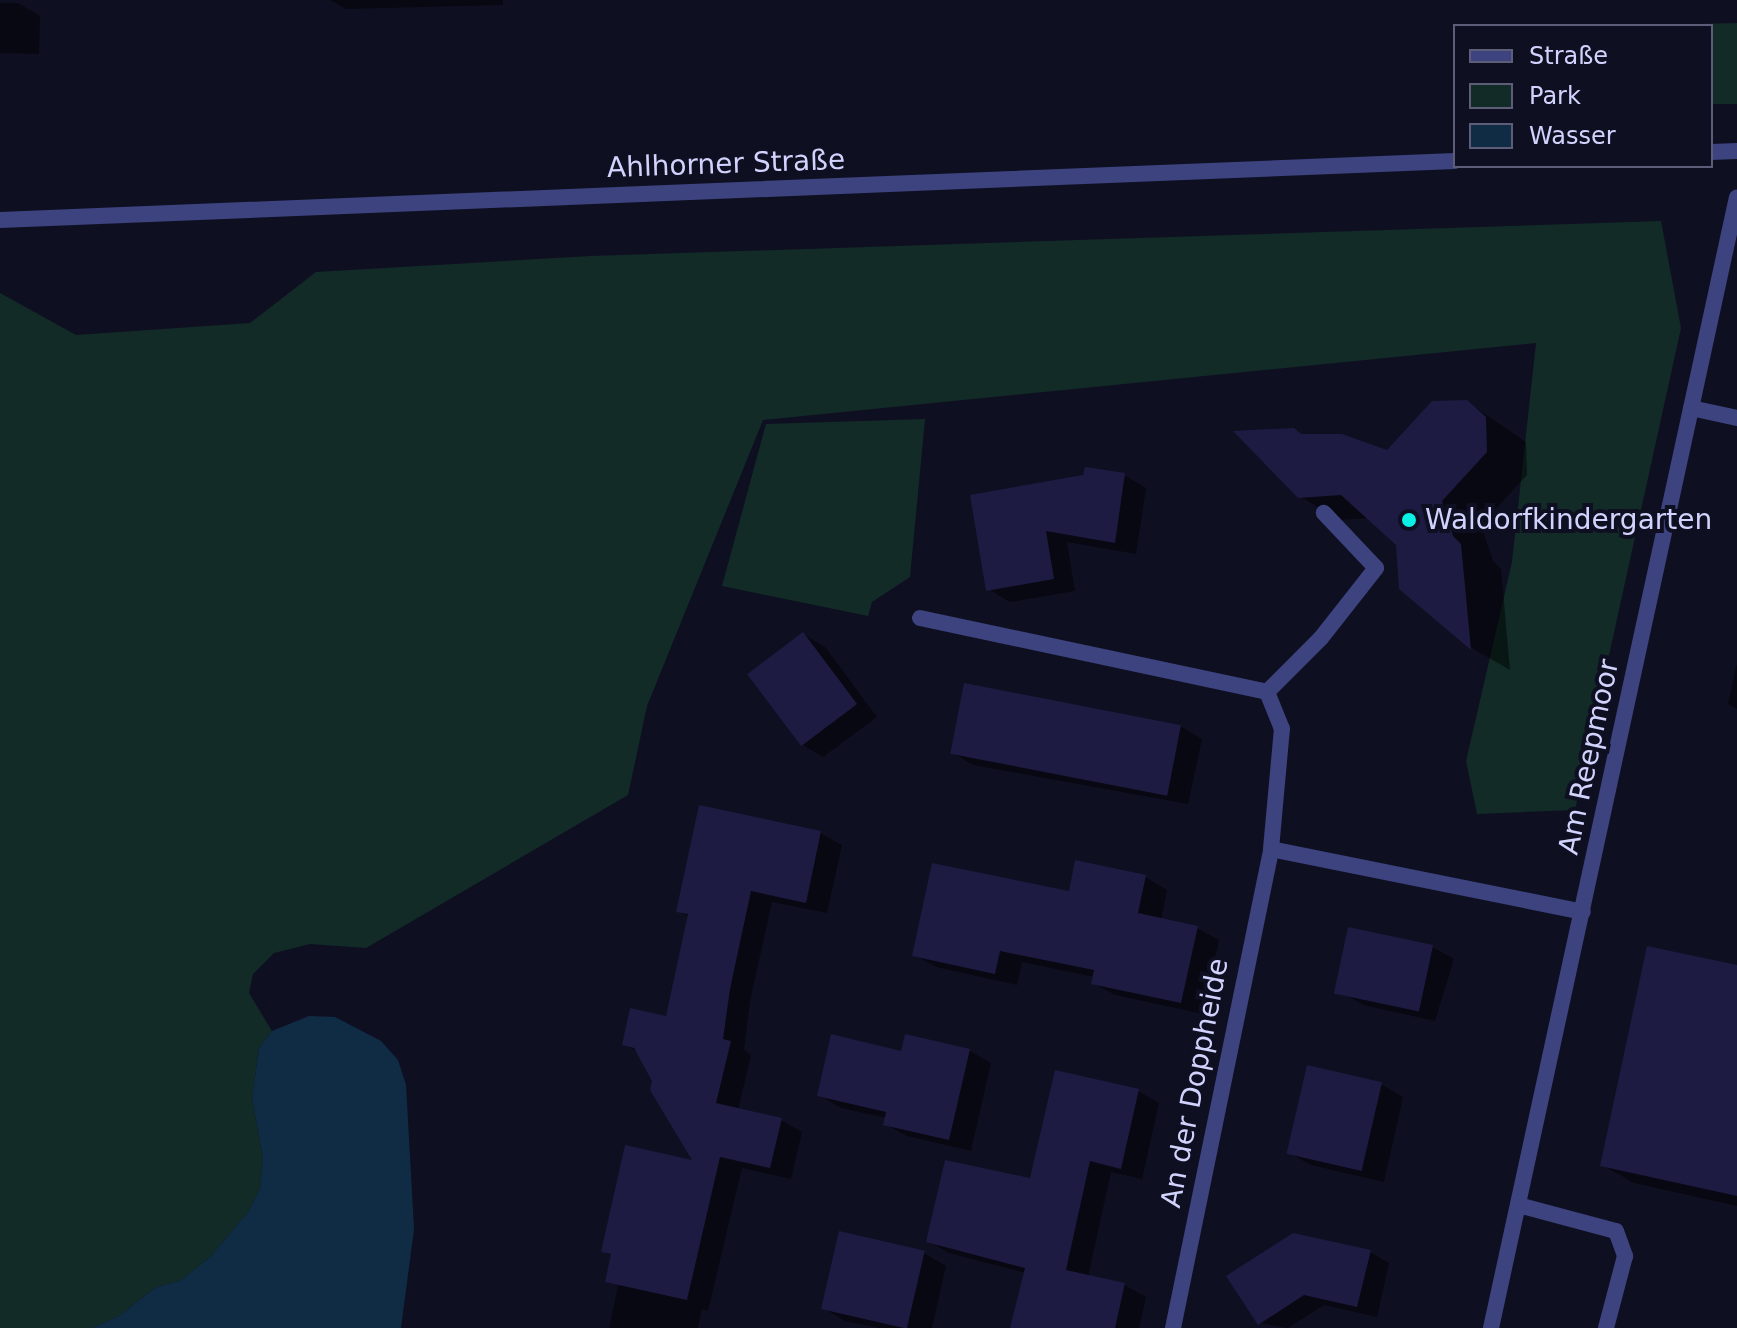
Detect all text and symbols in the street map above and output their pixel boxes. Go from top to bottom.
legend [1453,24,1713,168]
text: Straße [1529,42,1608,70]
text: Park [1529,82,1581,110]
text: Wasser [1529,122,1616,150]
street label: Ahlhorner Straße [606,143,846,185]
place label: Waldorfkindergarten [1425,503,1712,537]
marker: Waldorfkindergarten [1400,511,1418,529]
street label: Am Reepmoor [1552,656,1626,858]
street label: An der Doppheide [1154,956,1236,1210]

